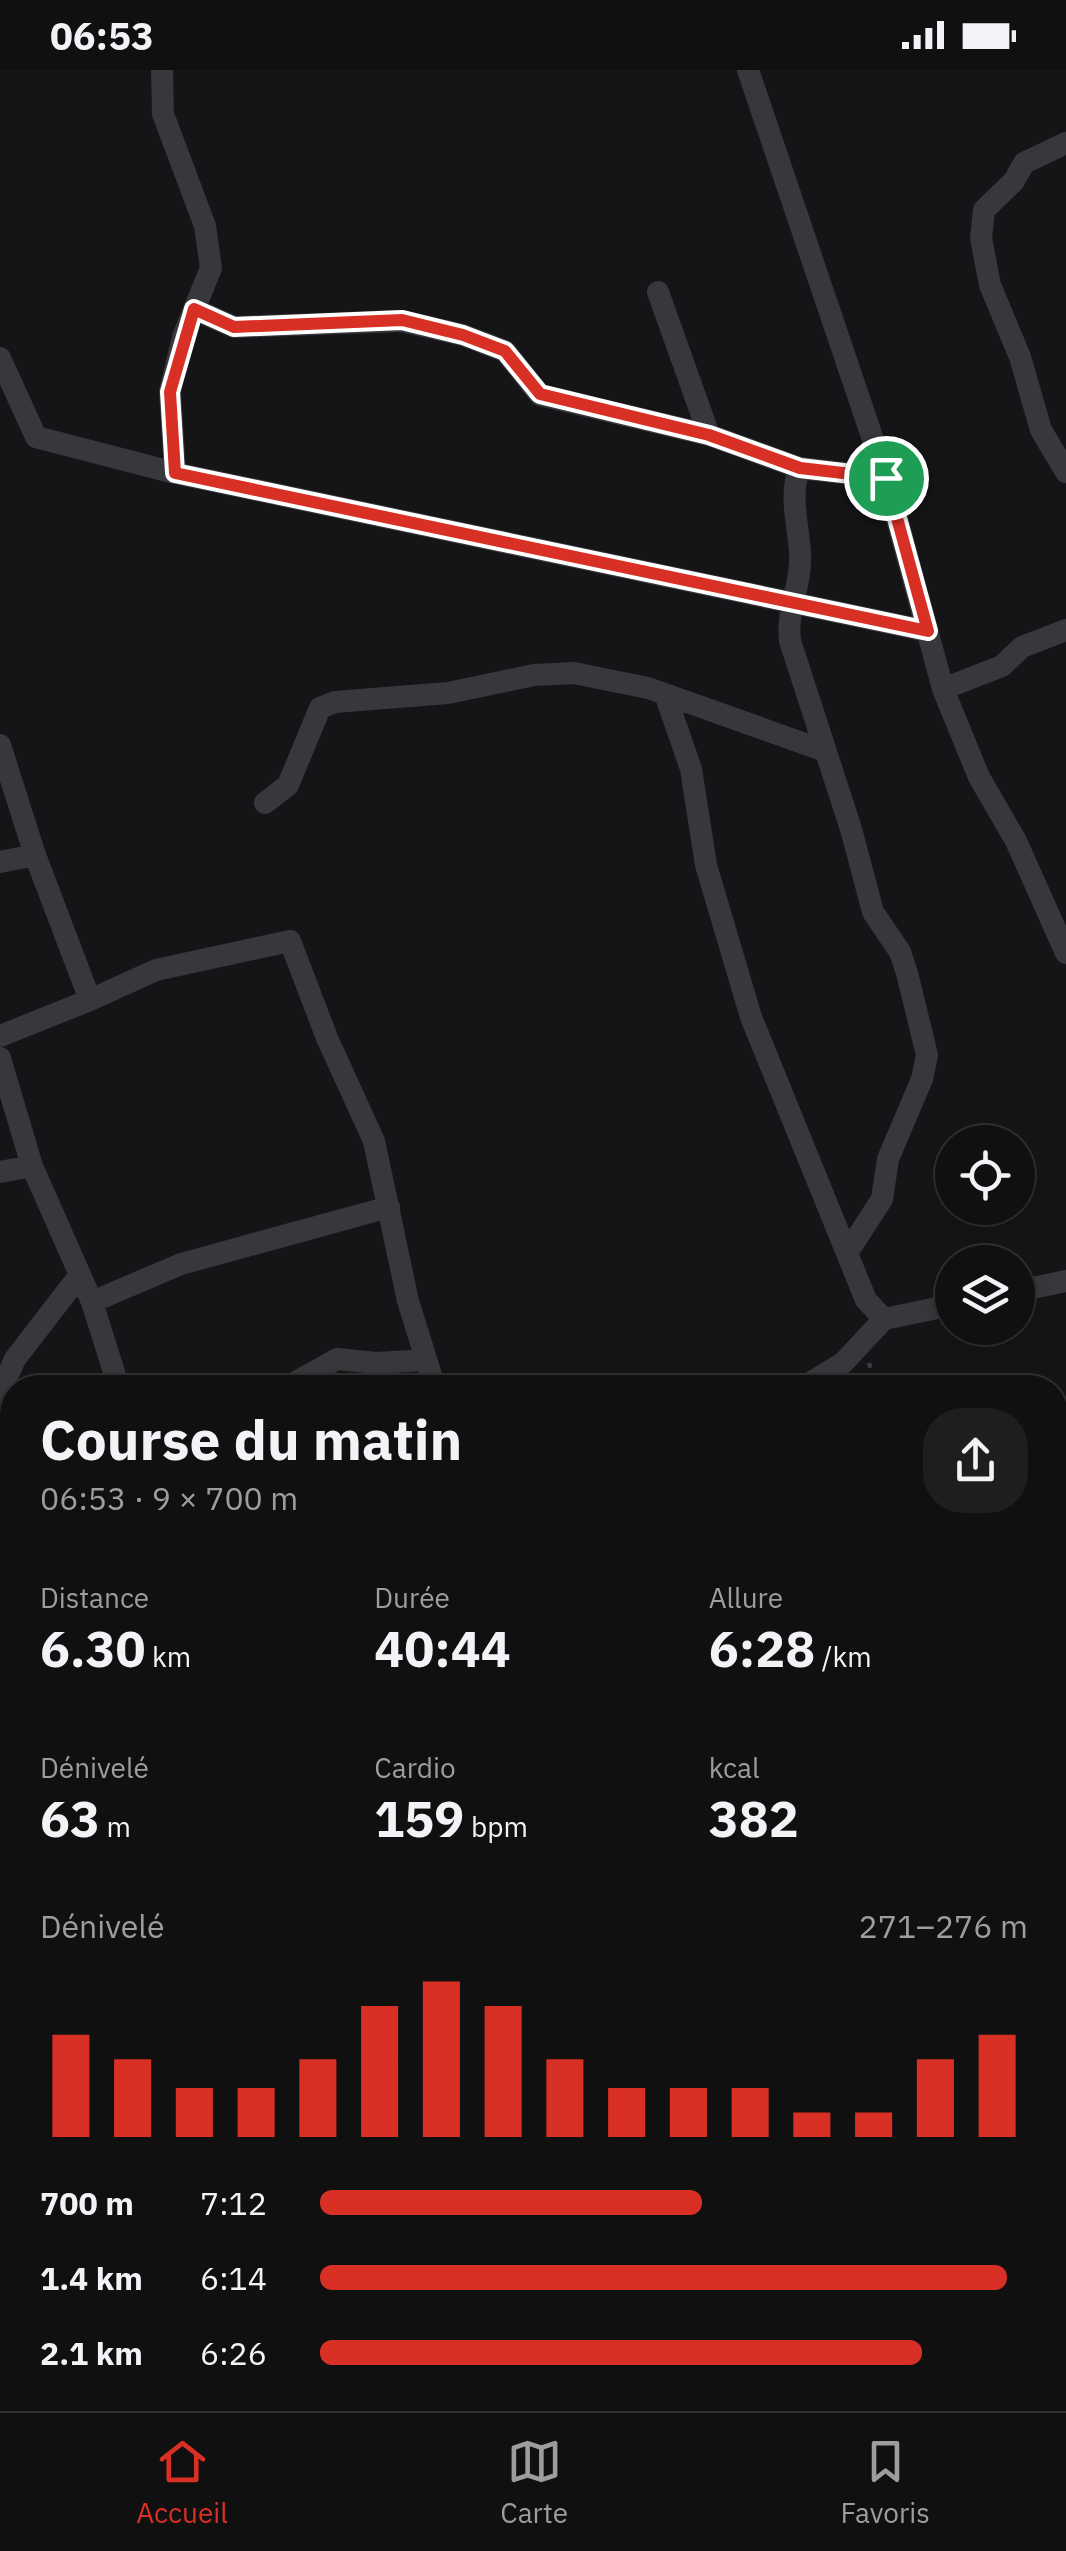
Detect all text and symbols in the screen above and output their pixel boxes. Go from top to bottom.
text: 06:53 [50,11,154,60]
pin [844,436,929,521]
icon: arrive [859,451,914,506]
map controls [935,1125,1035,1345]
button: locate [935,1125,1035,1225]
button: layers [935,1245,1035,1345]
text: Course du matin [40,1404,462,1475]
button: share [923,1408,1028,1513]
text: 06:53 · 9 × 700 m [40,1477,298,1519]
text: Distance [40,1579,149,1616]
text: Durée [374,1579,450,1616]
text: Allure [709,1579,783,1616]
text: 6.30 [40,1616,146,1681]
text: 40:44 [374,1616,511,1681]
text: 6:28 [709,1616,815,1681]
text: km [146,1638,191,1675]
text: /km [815,1638,872,1675]
text: Dénivelé [40,1749,149,1786]
text: Cardio [374,1749,456,1786]
text: kcal [709,1749,760,1786]
text: 63 [40,1786,100,1851]
text: 159 [374,1786,464,1851]
text: 382 [709,1786,799,1851]
text: m [100,1808,131,1845]
text: bpm [464,1808,528,1845]
text: Dénivelé [40,1905,165,1947]
text: 271–276 m [858,1905,1028,1947]
text: 700 m [40,2182,134,2224]
text: 7:12 [200,2182,267,2224]
text: 1.4 km [40,2257,143,2299]
text: 6:14 [200,2257,267,2299]
text: 2.1 km [40,2332,143,2374]
text: 6:26 [200,2332,267,2374]
tab: Accueil [136,2434,228,2531]
tab: Carte [500,2434,568,2531]
tab: Favoris [840,2434,930,2531]

